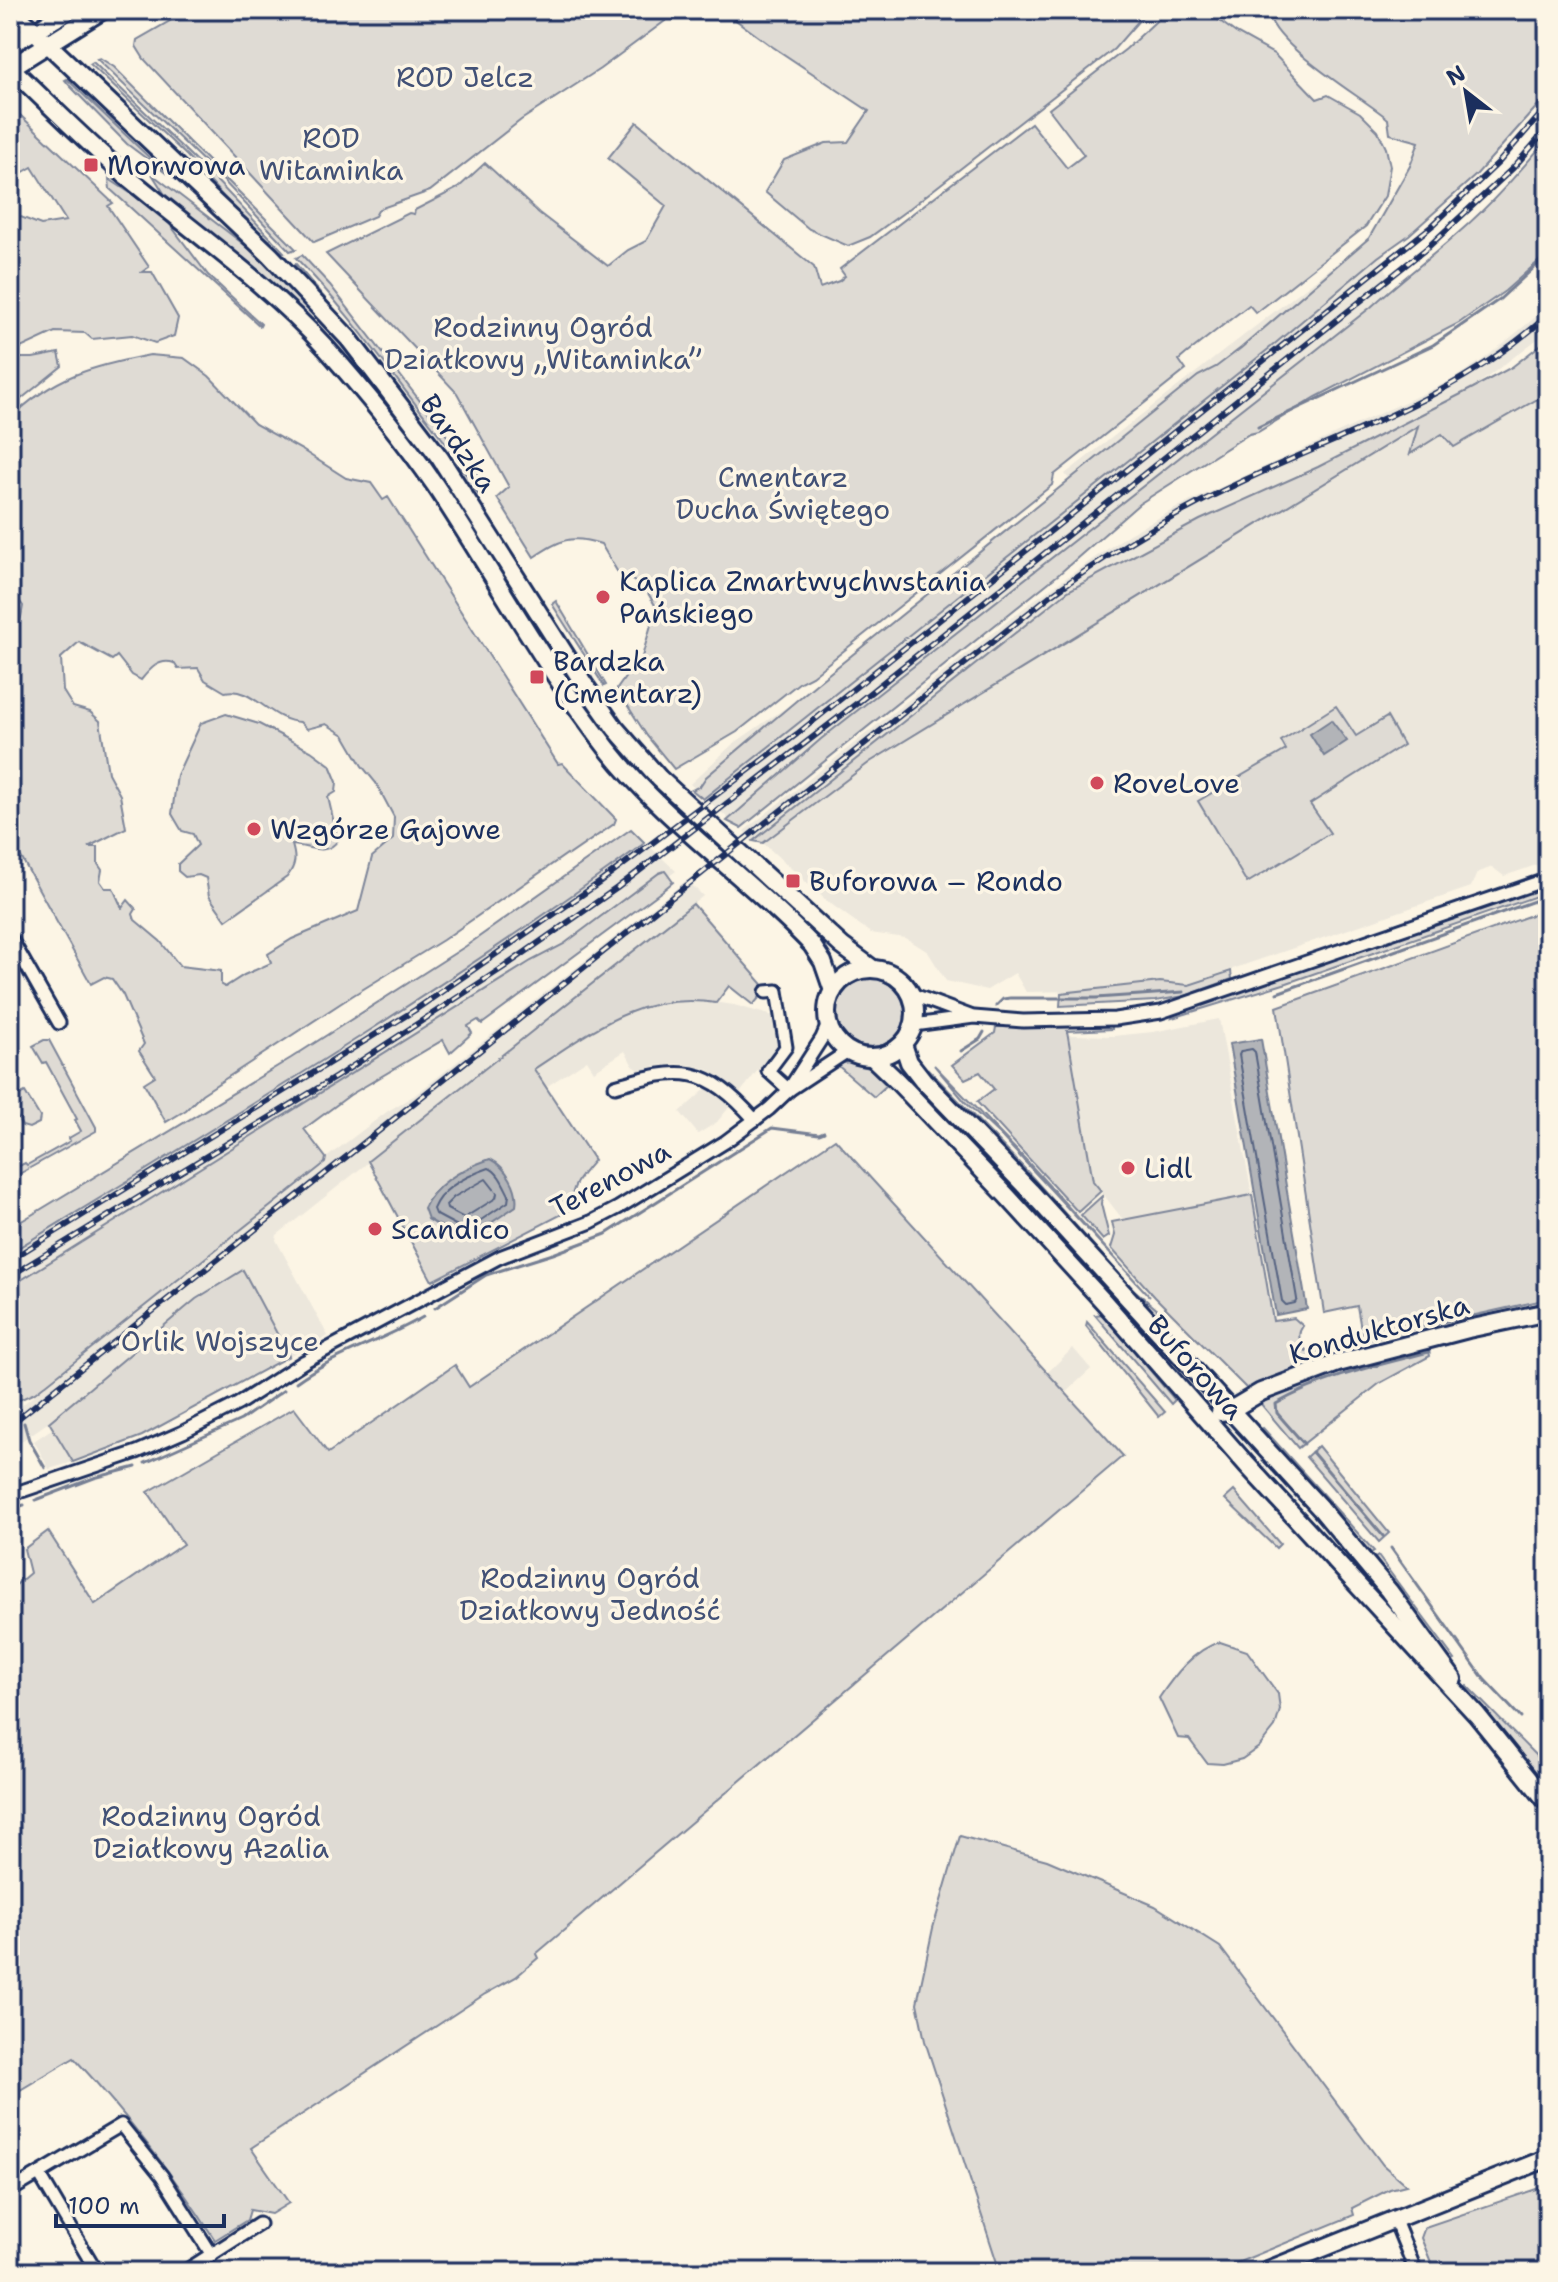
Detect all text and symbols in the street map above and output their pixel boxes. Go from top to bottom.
north arrow [1426,52,1506,132]
park label: ROD Jelcz [396,58,534,96]
text: N [1441,58,1471,92]
park label: ROD Witaminka [259,119,403,189]
place label: Morwowa [107,146,245,184]
marker: Morwowa [82,156,100,174]
park label: Rodzinny Ogród Działkowy „Witaminka” [384,308,702,378]
street label: Bardzka [411,386,507,500]
park label: Cmentarz Ducha Świętego [676,458,890,528]
place label: Kaplica Zmartwychwstania Pańskiego [619,562,986,632]
marker: Kaplica Zmartwychwstania Pańskiego [594,588,612,606]
place label: Bardzka (Cmentarz) [553,642,702,712]
marker: Bardzka (Cmentarz) [528,668,546,686]
place label: RoveLove [1113,764,1240,802]
marker: RoveLove [1088,774,1106,792]
place label: Wzgórze Gajowe [270,810,501,848]
marker: Wzgórze Gajowe [245,820,263,838]
place label: Buforowa – Rondo [809,862,1063,900]
marker: Buforowa – Rondo [784,872,802,890]
street label: Terenowa [543,1131,677,1227]
place label: Lidl [1144,1149,1193,1187]
marker: Lidl [1119,1159,1137,1177]
place label: Scandico [391,1210,510,1248]
marker: Scandico [366,1220,384,1238]
street label: Konduktorska [1285,1285,1473,1373]
street label: Buforowa [1139,1307,1253,1427]
park label: Orlik Wojszyce [121,1322,319,1360]
park label: Rodzinny Ogród Działkowy Jedność [459,1559,721,1629]
park label: Rodzinny Ogród Działkowy Azalia [93,1797,329,1867]
scale bar [56,2178,224,2228]
text: 100 m [68,2190,140,2222]

